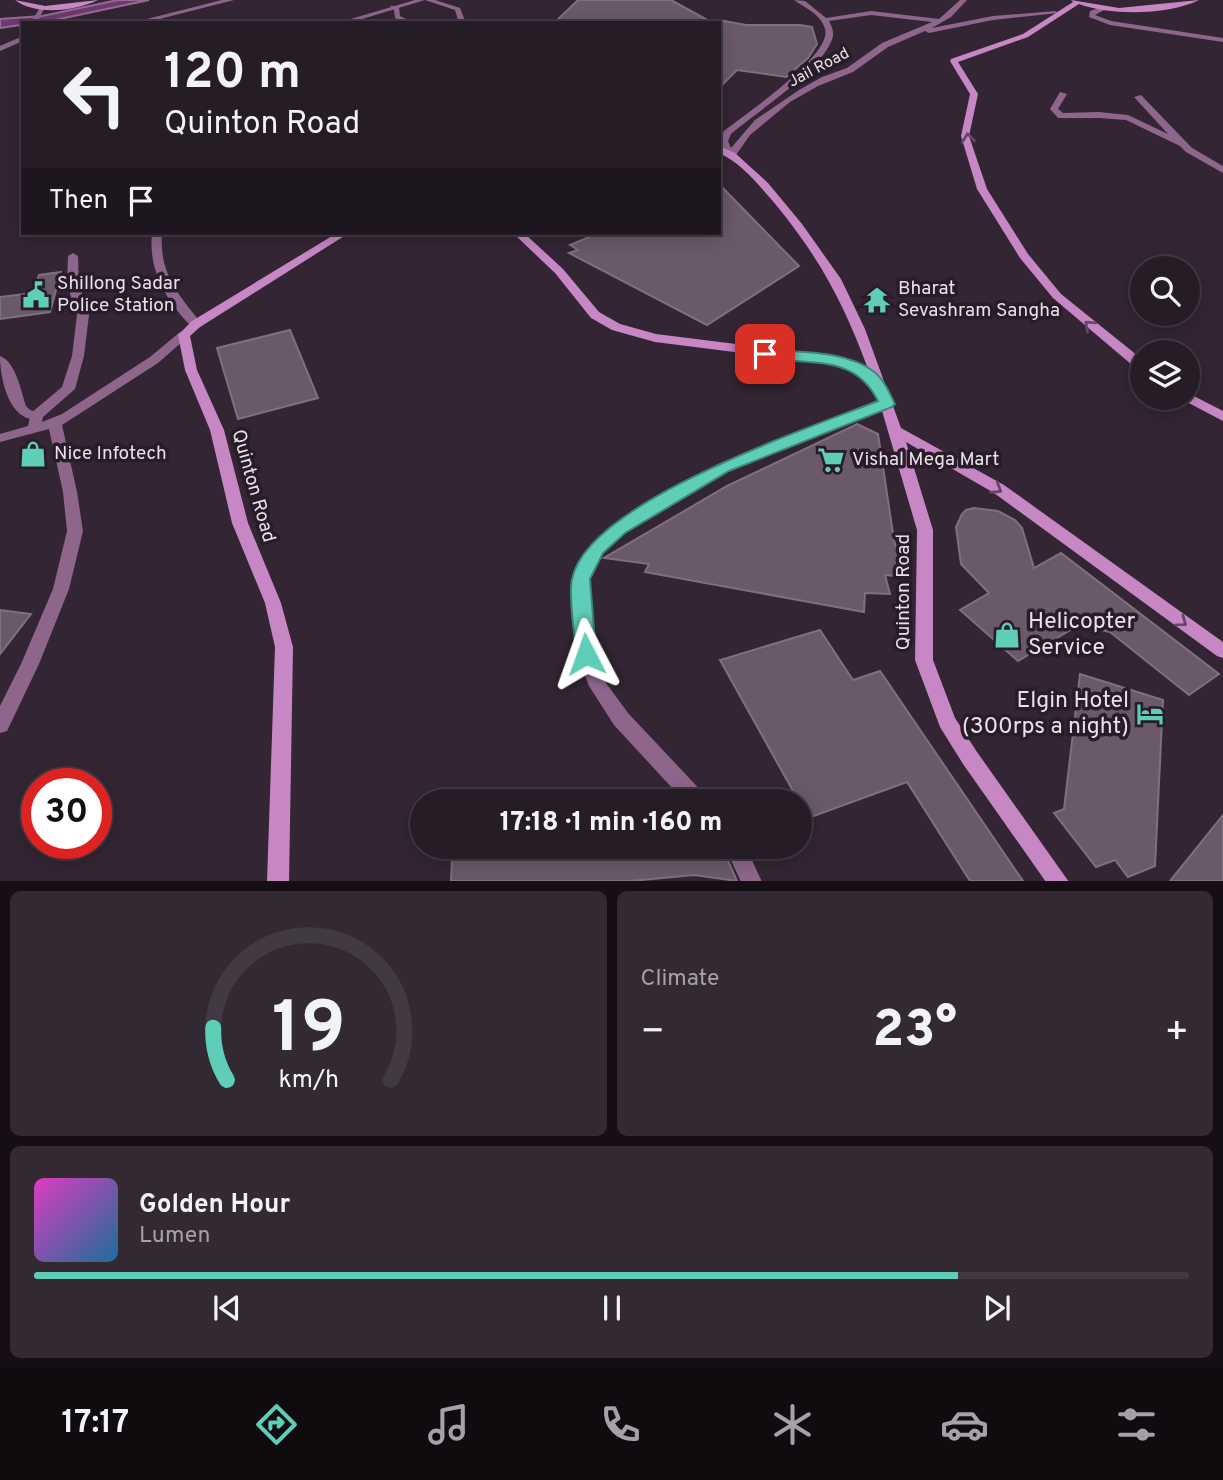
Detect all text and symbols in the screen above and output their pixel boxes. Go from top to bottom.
text: 120 m [164,44,301,106]
street label: Jail Road [785,44,853,92]
icon: left [49,49,140,140]
text: Quinton Road [164,105,360,145]
one-way arrow [961,132,976,144]
icon: arrive [122,182,160,220]
text: Then [49,185,108,218]
map controls [1130,256,1200,410]
button: search [1130,256,1200,326]
place label: Shillong Sadar Police Station [57,272,181,318]
place label: Bharat Sevashram Sangha [898,277,1060,323]
public building icon: Shillong Sadar Police Station [21,280,51,310]
temple icon: Bharat Sevashram Sangha [862,285,892,315]
one-way arrow [1084,321,1097,333]
pin [735,324,795,384]
icon: arrive [746,335,784,373]
button: layers [1130,340,1200,410]
street label: Quinton Road [225,427,281,545]
shop icon: Nice Infotech [18,439,48,469]
place label: Nice Infotech [54,442,167,466]
supermarket icon: Vishal Mega Mart [816,445,846,475]
place label: Vishal Mega Mart [852,448,999,472]
one-way arrow [990,480,1003,493]
street label: Quinton Road [892,534,916,650]
place label: Helicopter Service [1028,608,1136,663]
one-way arrow [1174,613,1187,626]
position arrow [549,617,623,691]
shop icon: Helicopter Service [992,620,1022,650]
place label: Elgin Hotel (300rps a night) [962,687,1129,742]
hotel icon: Elgin Hotel (300rps a night) [1135,699,1165,729]
speed limit sign: 30 [21,768,112,859]
text: 17:18 · 1 min · 160 m [500,807,722,840]
text: Climate [641,965,719,994]
text: 19 [271,986,345,1078]
text: 23° [872,999,957,1065]
text: − [641,1009,665,1058]
text: + [1164,1009,1189,1058]
text: km/h [278,1064,339,1096]
text: Golden Hour [139,1189,290,1222]
text: Lumen [139,1222,210,1251]
icon: previous [208,1289,246,1327]
icon: pause [593,1289,631,1327]
icon: next [978,1289,1016,1327]
icon: directions [252,1400,301,1449]
icon: music [424,1400,473,1449]
icon: phone [596,1400,645,1449]
icon: climate [768,1400,817,1449]
icon: car [940,1400,989,1449]
icon: filters [1112,1400,1161,1449]
text: 17:17 [62,1404,129,1444]

